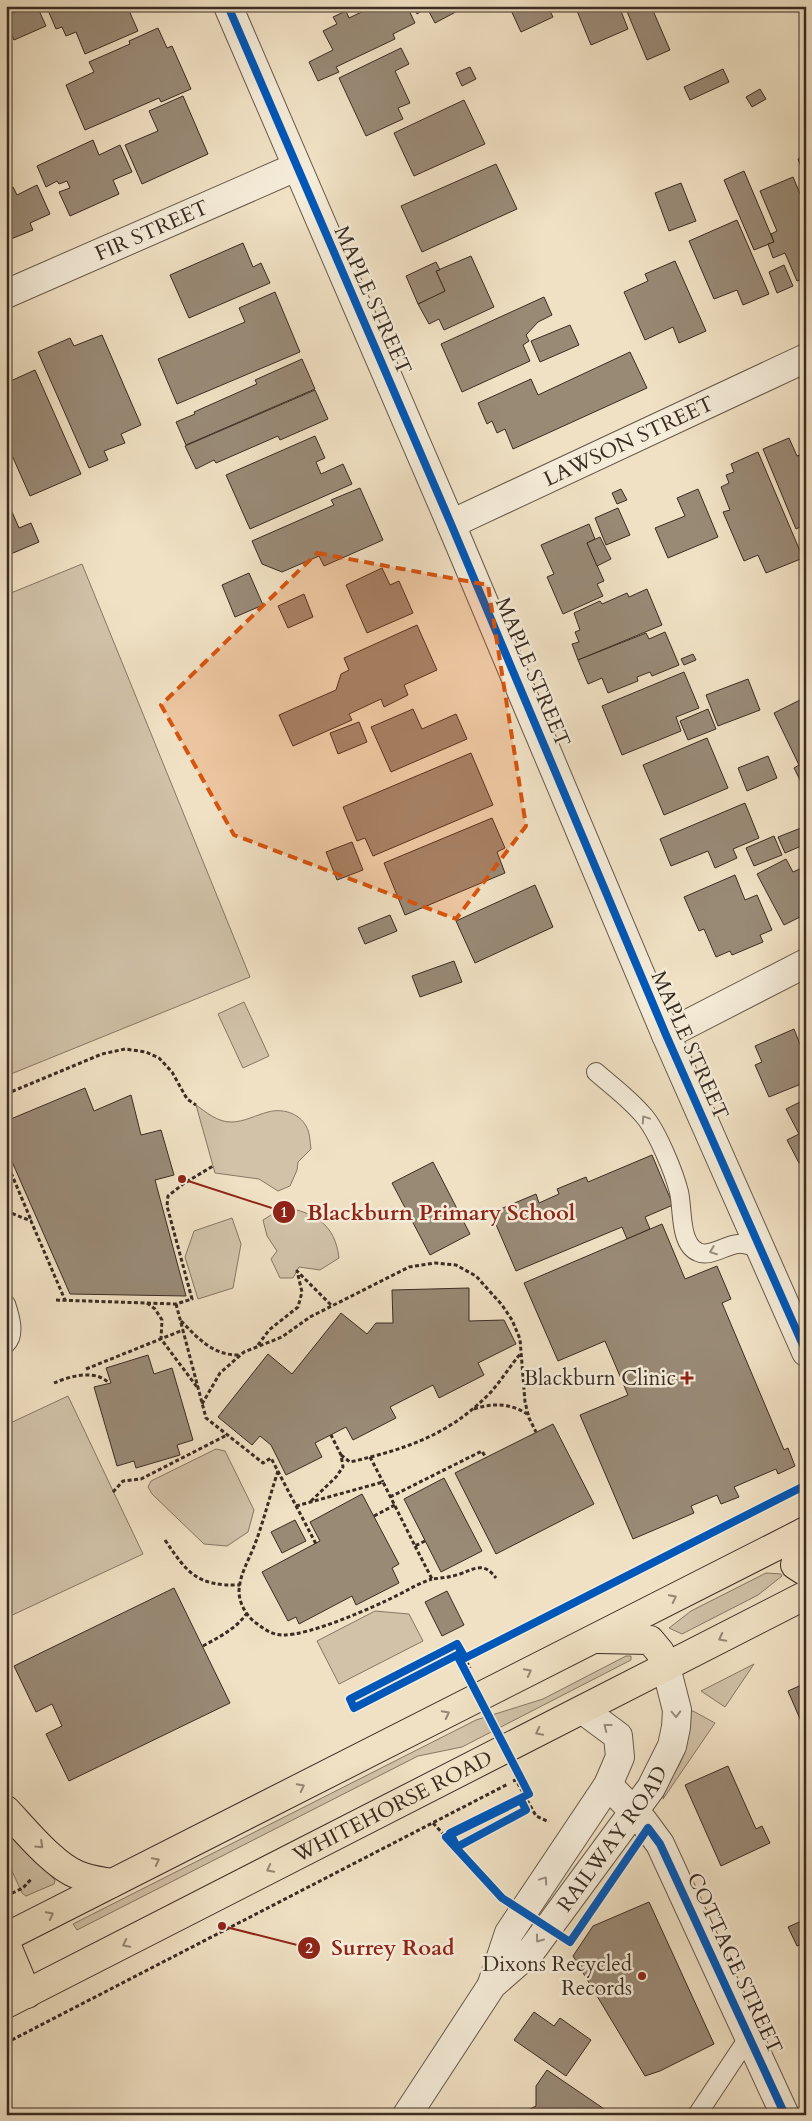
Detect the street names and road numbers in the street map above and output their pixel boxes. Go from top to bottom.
street label: FIR STREET [91,193,213,268]
street label: MAPLE STREET [327,221,418,379]
street label: LAWSON STREET [539,389,719,494]
street label: MAPLE STREET [488,593,577,752]
street label: MAPLE STREET [644,966,735,1124]
street label: WHITEHORSE ROAD [287,1744,497,1870]
street label: RAILWAY ROAD [551,1761,675,1918]
street label: COTTAGE STREET [680,1868,789,2059]

